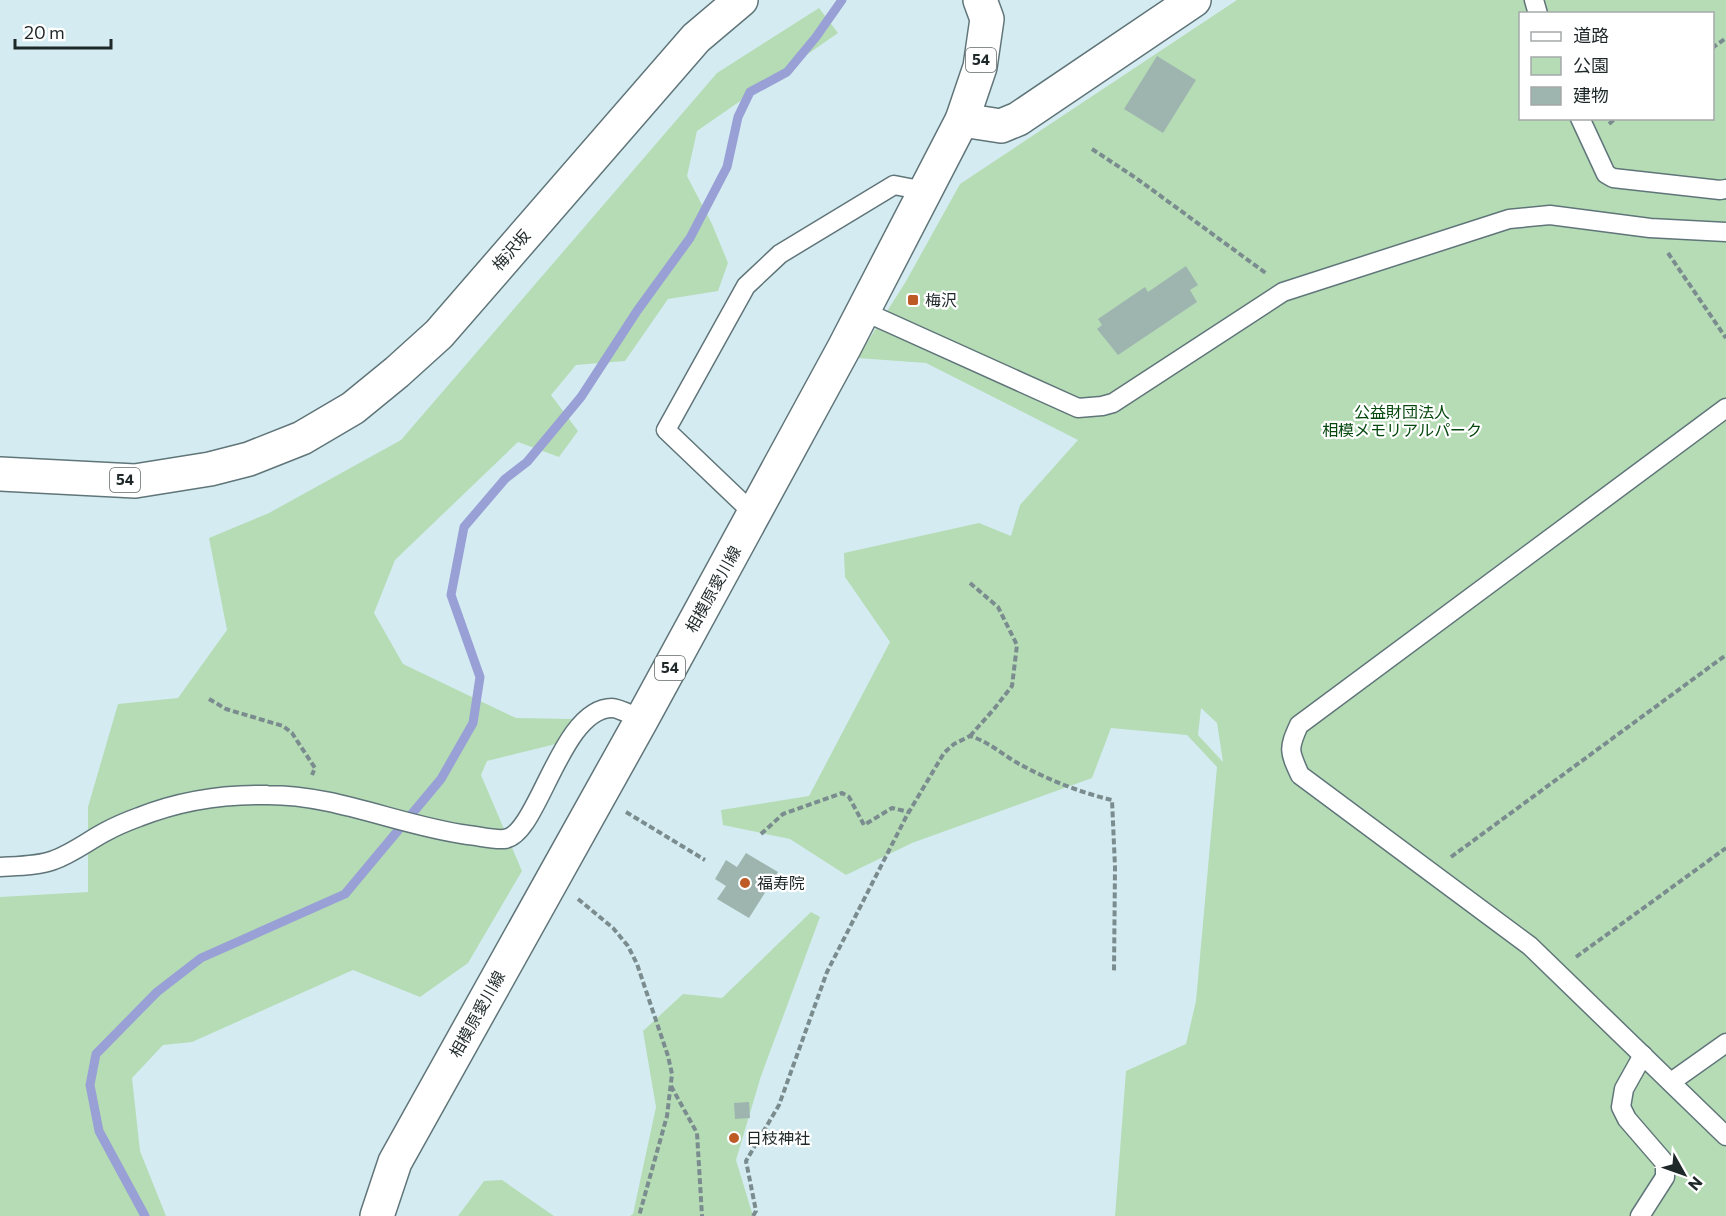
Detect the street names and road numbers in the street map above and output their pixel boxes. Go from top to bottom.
road number: 54 [966,48,996,72]
street label: 梅沢坂 [488,225,534,274]
road number: 54 [110,468,140,492]
street label: 相模原愛川線 [681,542,744,635]
road number: 54 [655,656,685,680]
street label: 相模原愛川線 [445,967,508,1060]

